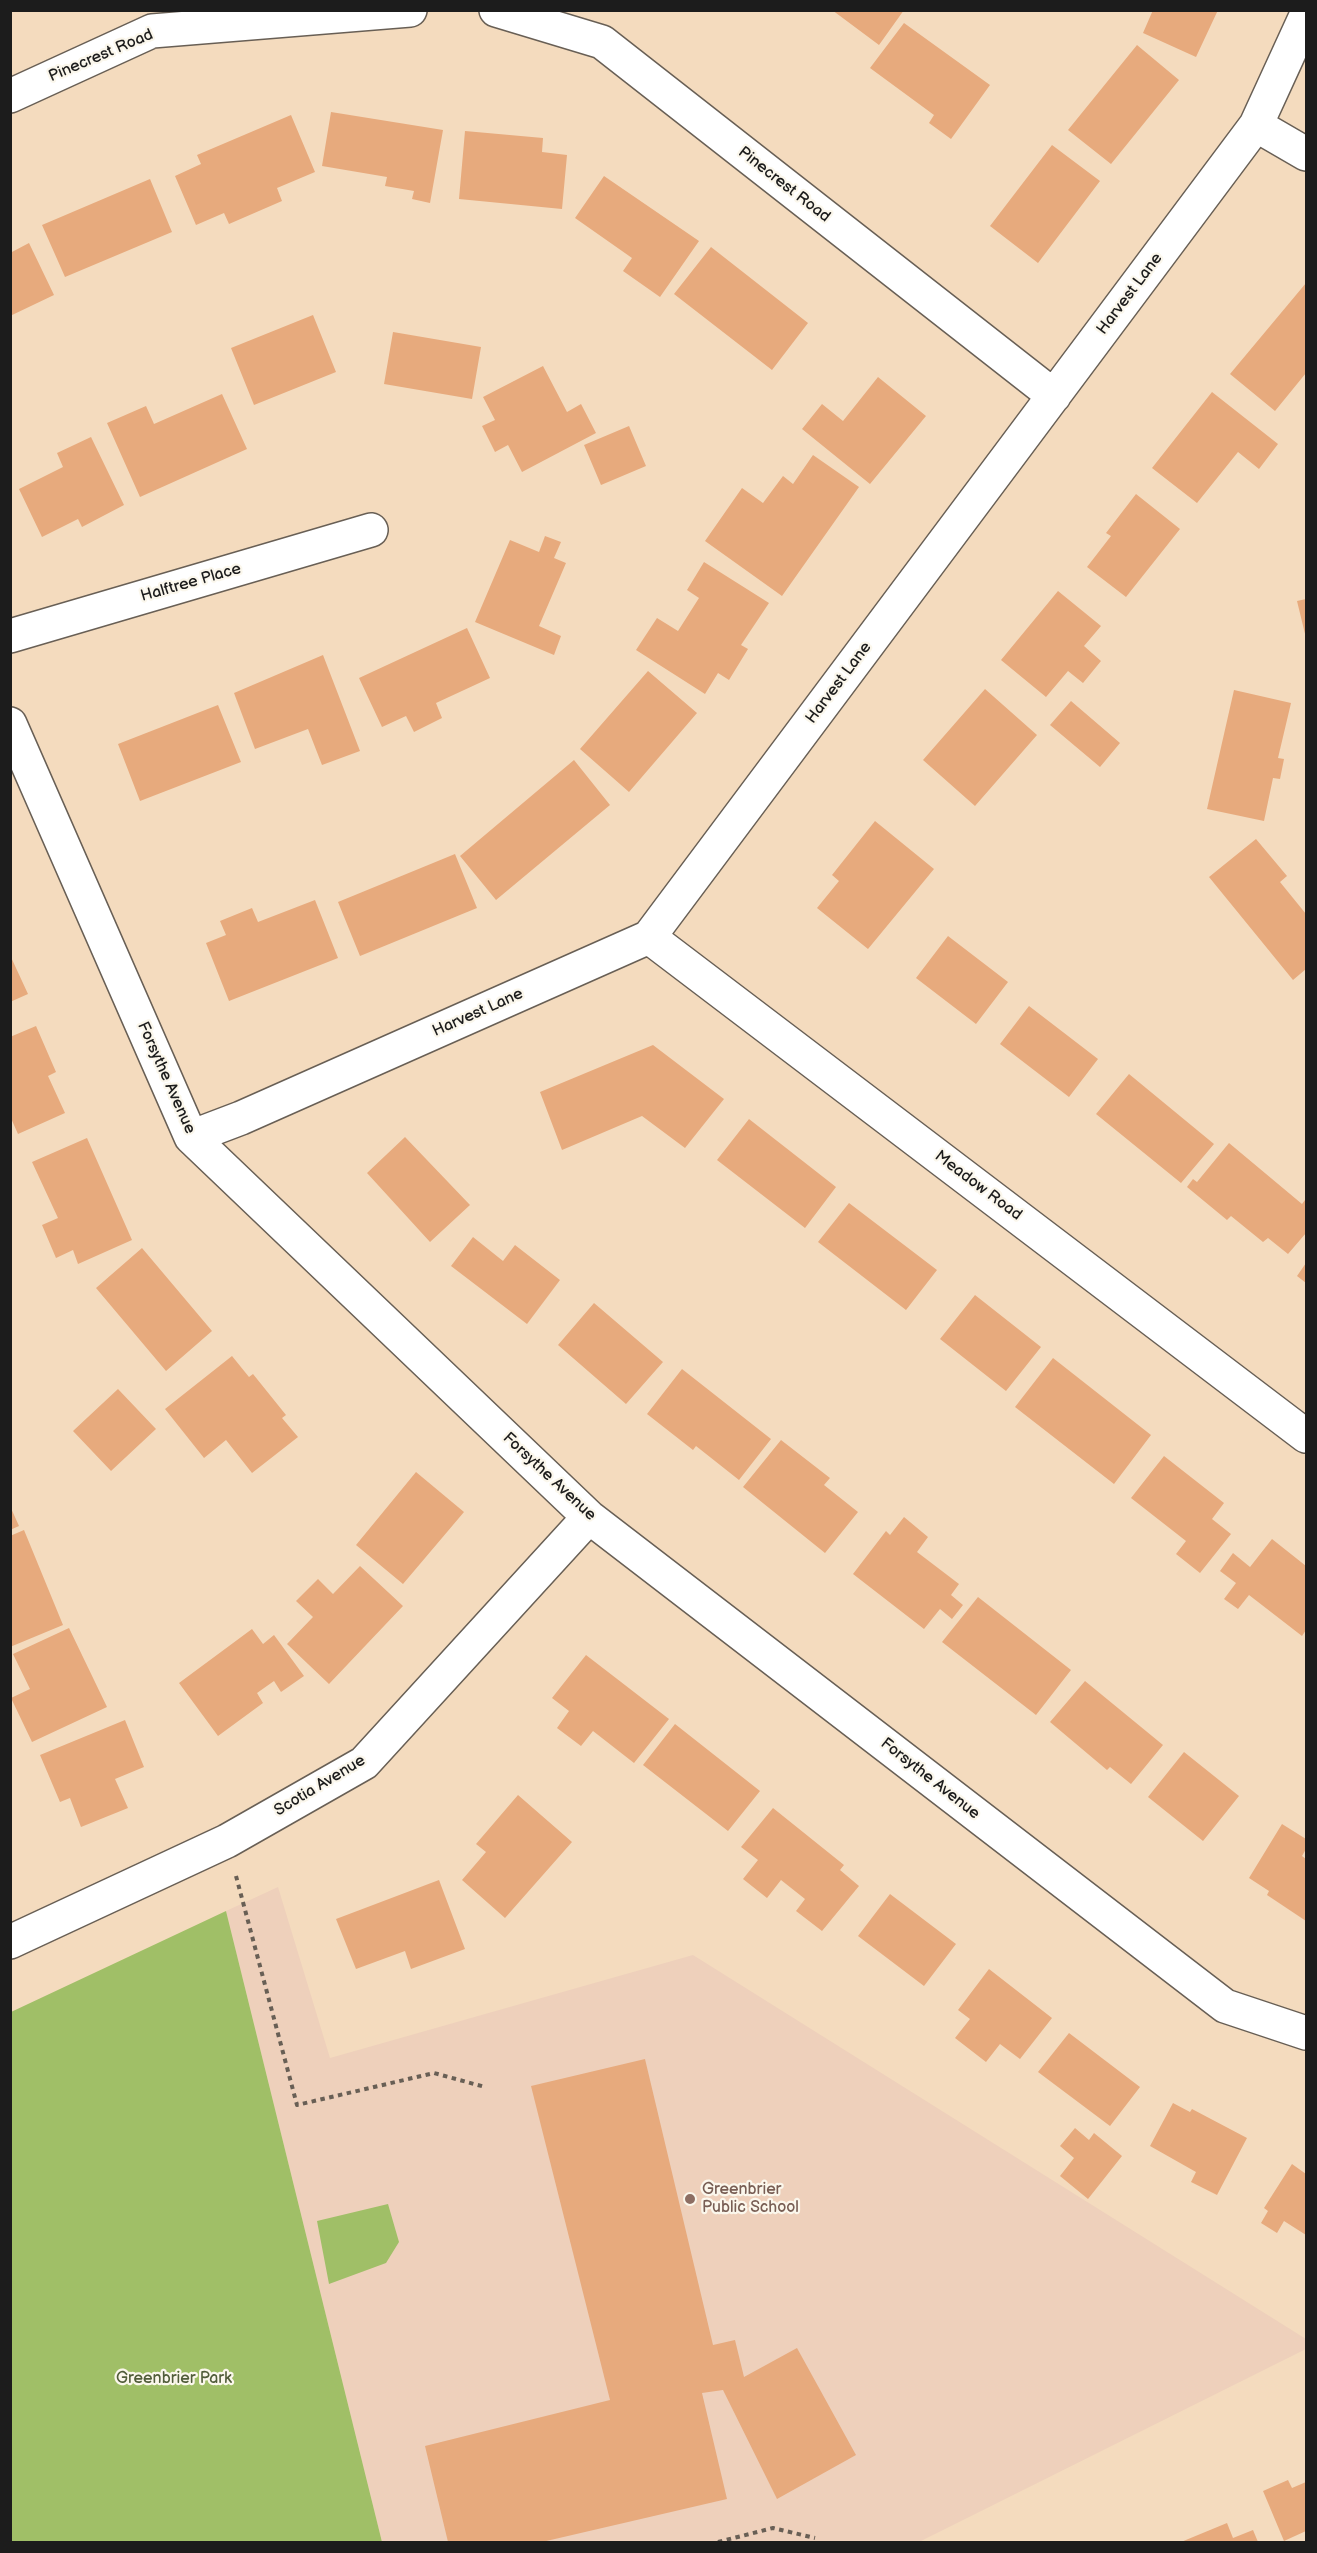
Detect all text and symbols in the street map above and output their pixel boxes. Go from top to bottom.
street label: Pinecrest Road [46,25,156,87]
street label: Pinecrest Road [734,143,834,227]
street label: Harvest Lane [1093,250,1167,338]
street label: Halftree Place [139,560,243,606]
street label: Harvest Lane [802,639,876,727]
street label: Harvest Lane [430,985,526,1041]
street label: Forsythe Avenue [133,1019,199,1137]
street label: Meadow Road [931,1147,1025,1225]
street label: Forsythe Avenue [498,1429,600,1525]
street label: Forsythe Avenue [877,1734,983,1824]
street label: Scotia Avenue [271,1751,369,1821]
place label: Greenbrier Public School [702,2180,799,2218]
marker: Greenbrier Public School [683,2192,697,2206]
park label: Greenbrier Park [116,2369,232,2389]

